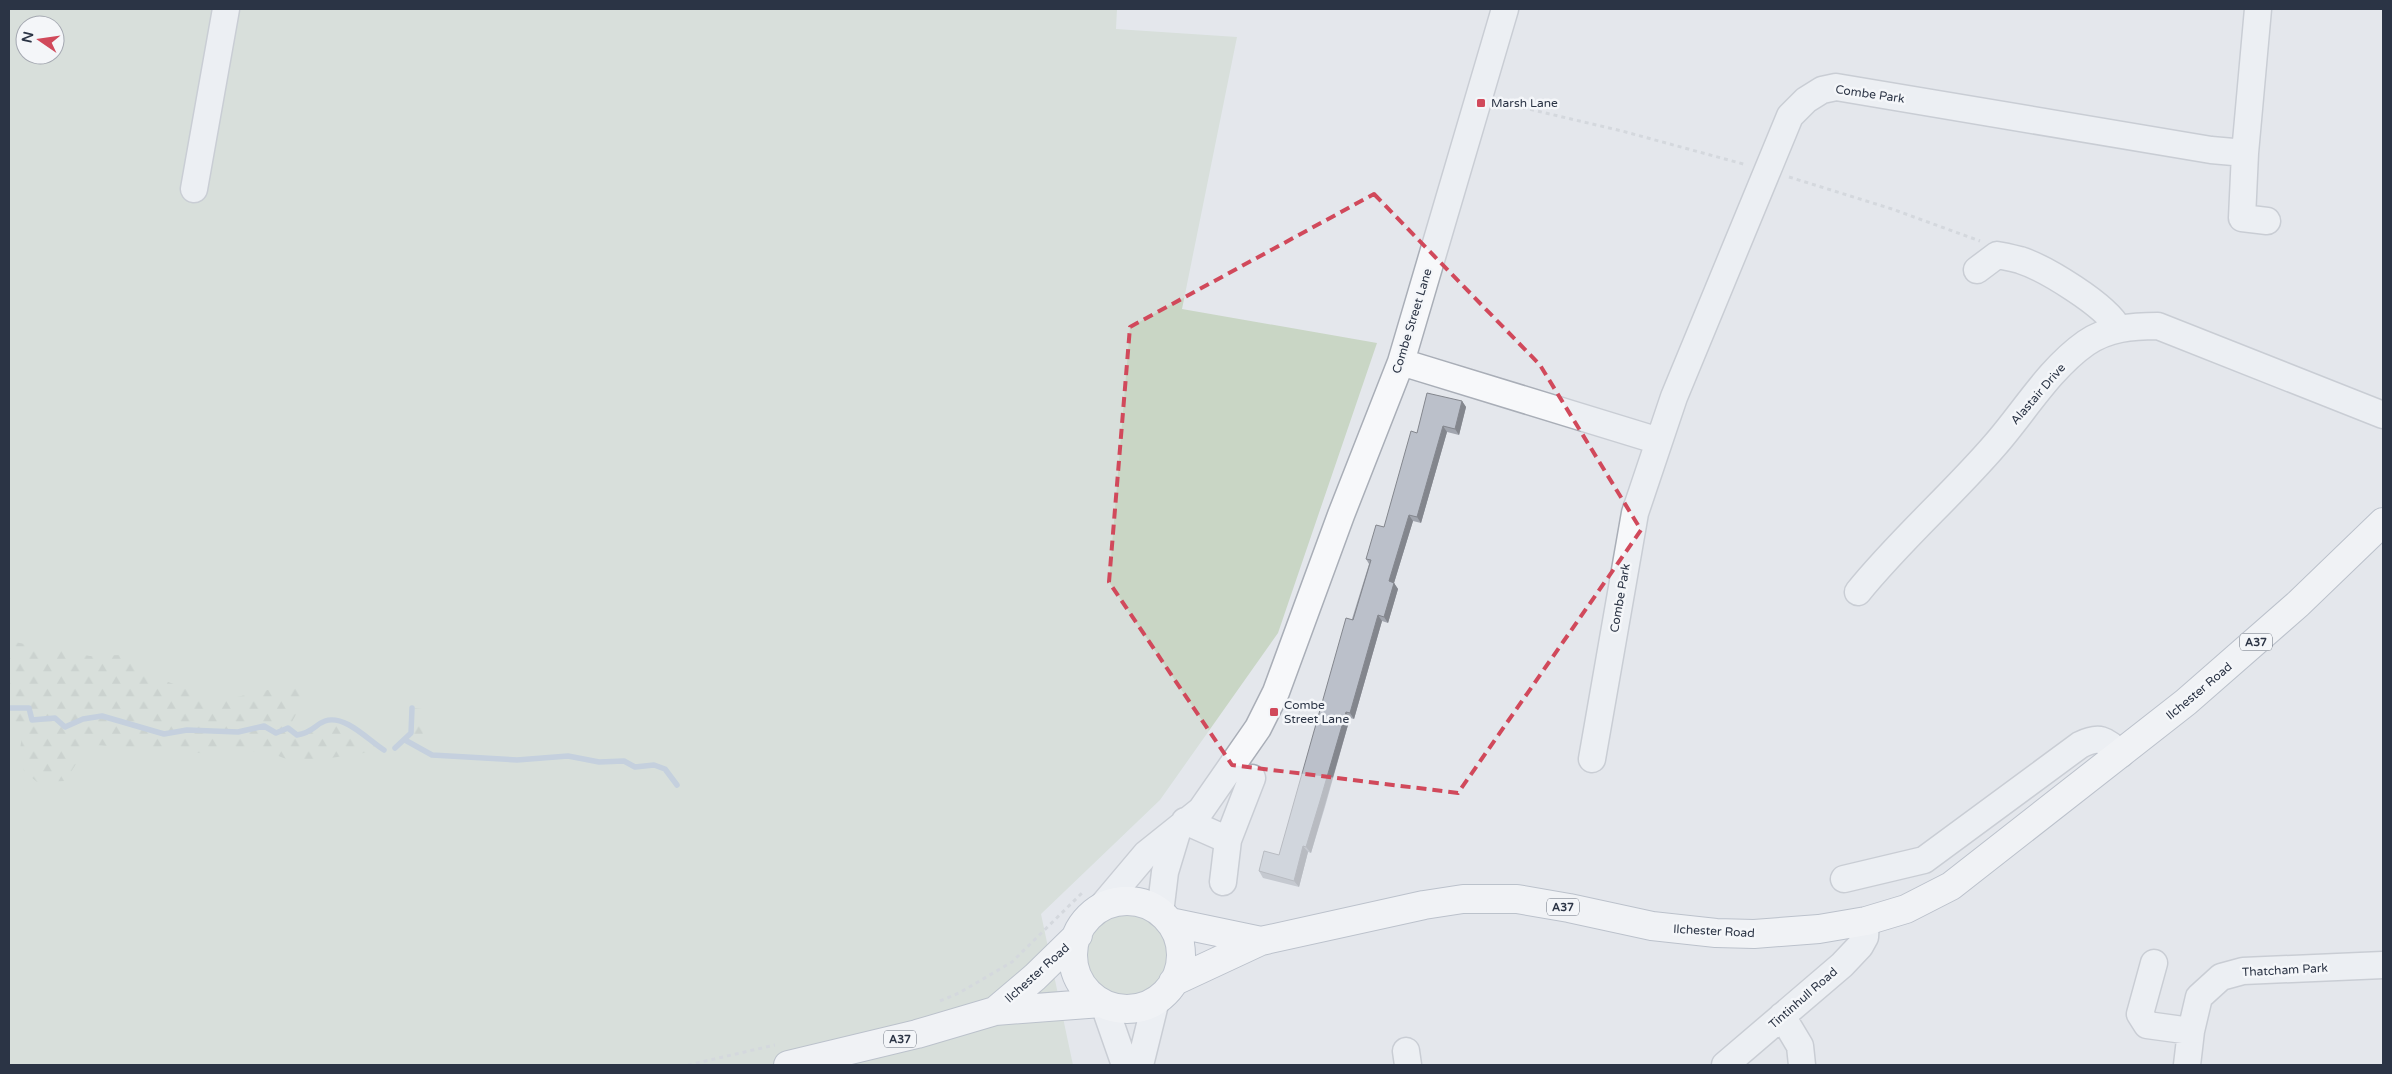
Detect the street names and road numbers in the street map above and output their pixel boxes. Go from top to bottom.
street label: Combe Park [1835,82,1906,106]
street label: Combe Street Lane [1389,267,1435,375]
street label: Alastair Drive [2008,361,2068,427]
street label: Combe Park [1607,562,1633,633]
road number: A37 [2240,634,2272,650]
street label: Ilchester Road [2163,659,2235,723]
road number: A37 [1547,899,1579,916]
street label: Ilchester Road [1673,922,1755,940]
street label: Ilchester Road [1002,940,1072,1006]
street label: Thatcham Park [2242,961,2329,979]
street label: Tintinhull Road [1766,964,1840,1032]
road number: A37 [884,1030,916,1048]

